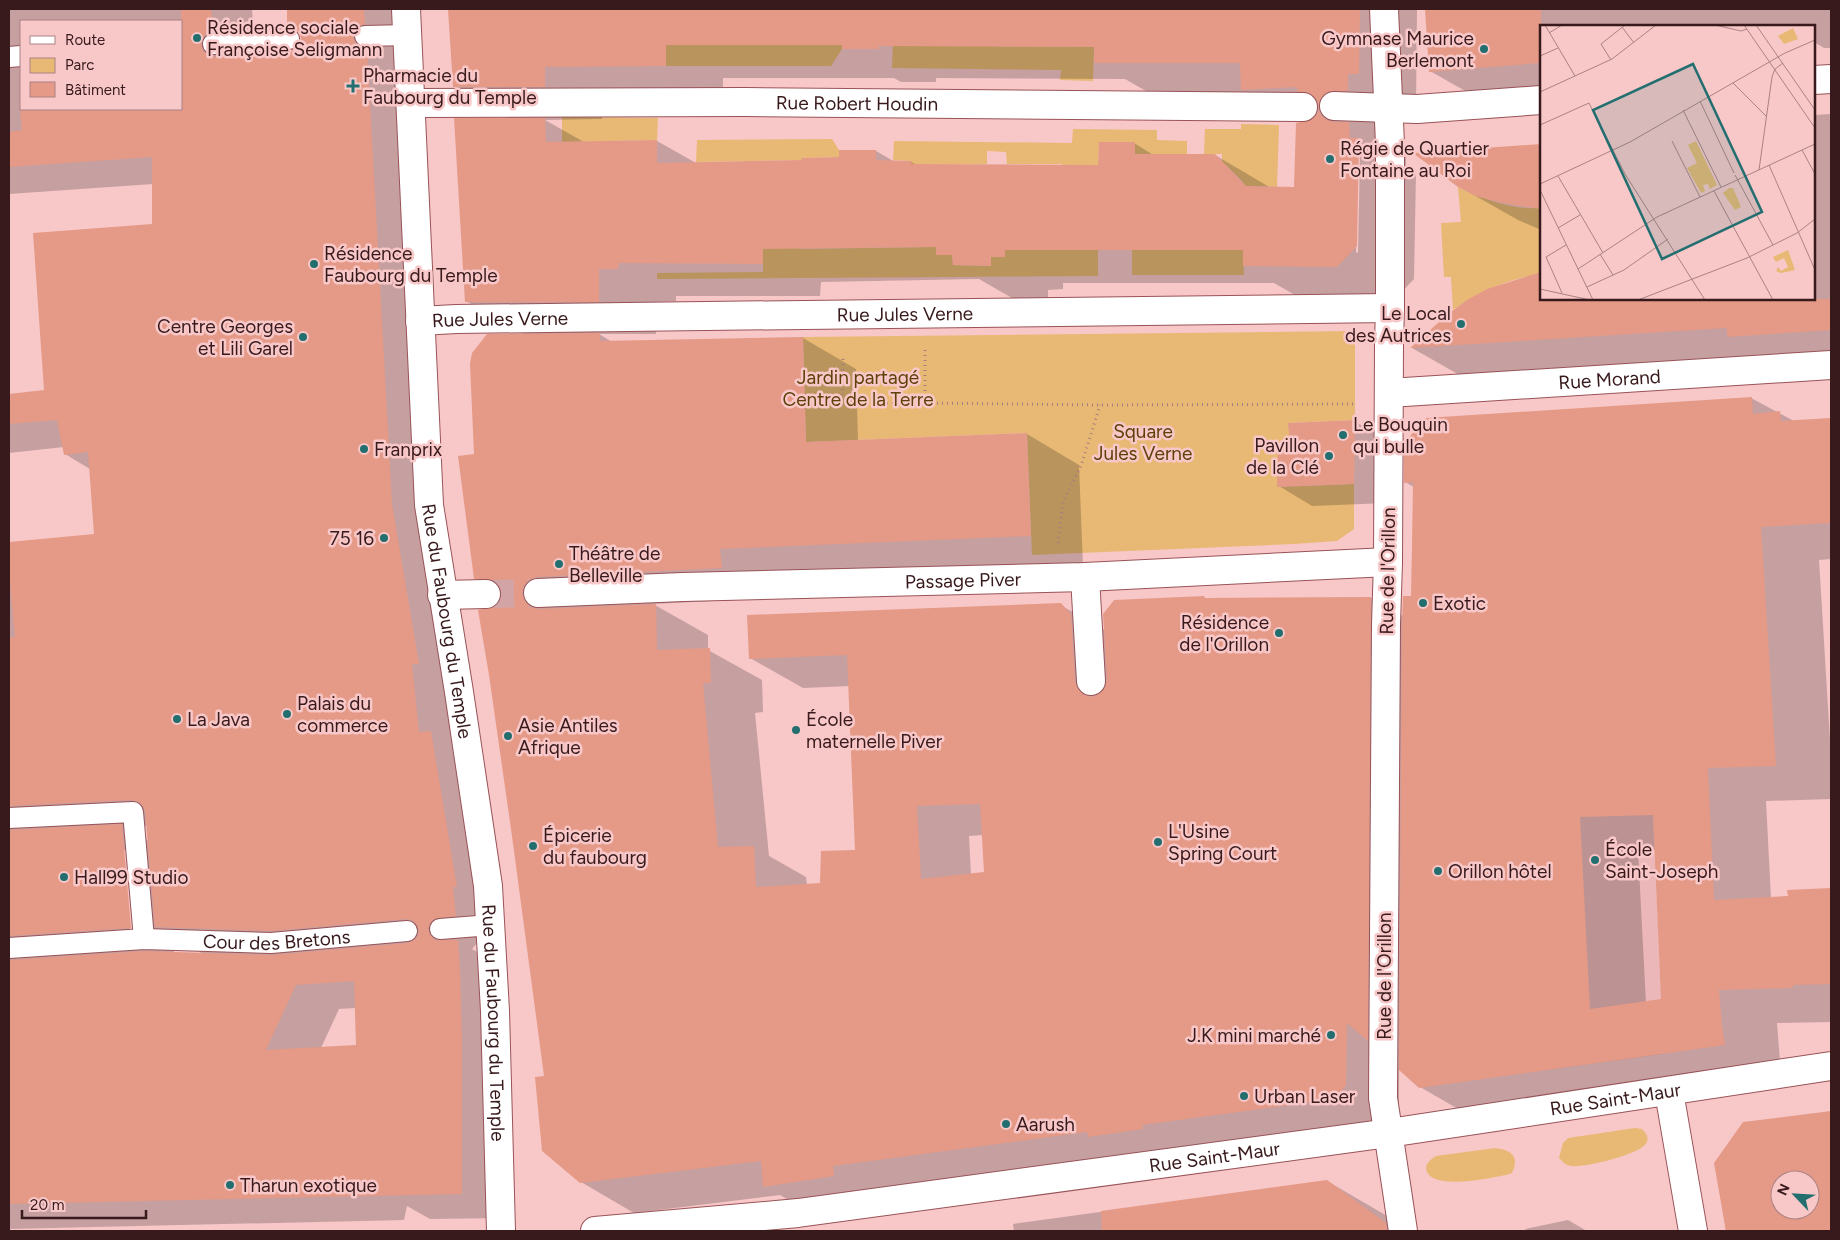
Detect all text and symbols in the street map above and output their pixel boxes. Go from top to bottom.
place label: Résidence sociale Françoise Seligmann [207,16,382,61]
legend [20,20,182,110]
inset map [1540,25,1815,300]
place label: Gymnase Maurice Berlemont [1321,27,1474,72]
text: Route [65,31,105,49]
marker: Résidence sociale Françoise Seligmann [191,32,203,44]
marker: Gymnase Maurice Berlemont [1478,43,1490,55]
text: Parc [65,56,94,74]
place label: Pharmacie du Faubourg du Temple [363,64,537,109]
marker: Pharmacie du Faubourg du Temple [347,80,359,92]
text: Bâtiment [65,81,126,99]
street label: Rue Robert Houdin [776,91,938,116]
place label: Régie de Quartier Fontaine au Roi [1340,137,1490,182]
marker: Régie de Quartier Fontaine au Roi [1324,153,1336,165]
place label: Résidence Faubourg du Temple [324,242,498,287]
marker: Résidence Faubourg du Temple [308,258,320,270]
street label: Rue Jules Verne [837,302,973,327]
place label: Le Local des Autrices [1345,302,1451,347]
street label: Rue Jules Verne [431,307,568,332]
place label: Centre Georges et Lili Garel [157,315,293,360]
marker: Le Local des Autrices [1455,318,1467,330]
marker: Centre Georges et Lili Garel [297,331,309,343]
street label: Rue Morand [1558,365,1662,394]
park label: Jardin partagé Centre de la Terre [782,366,934,411]
place label: Le Bouquin qui bulle [1353,413,1448,458]
park label: Square Jules Verne [1094,420,1192,465]
marker: Le Bouquin qui bulle [1337,429,1349,441]
place label: Pavillon de la Clé [1246,434,1319,479]
place label: Franprix [374,438,442,461]
marker: Franprix [358,443,370,455]
marker: Pavillon de la Clé [1323,450,1335,462]
street label: Rue du Faubourg du Temple [417,502,477,740]
street label: Rue de l'Orillon [1375,507,1400,635]
place label: 75 16 [330,527,374,550]
marker: 75 16 [378,532,390,544]
place label: Théâtre de Belleville [569,542,660,587]
marker: Théâtre de Belleville [553,558,565,570]
street label: Passage Piver [905,568,1022,593]
place label: Exotic [1433,592,1486,615]
marker: Exotic [1417,597,1429,609]
place label: Résidence de l'Orillon [1179,611,1269,656]
marker: Résidence de l'Orillon [1273,627,1285,639]
place label: Palais du commerce [297,692,388,737]
place label: La Java [187,708,250,731]
marker: Palais du commerce [281,708,293,720]
place label: École maternelle Piver [806,708,943,753]
marker: La Java [171,713,183,725]
place label: Asie Antiles Afrique [518,714,618,759]
marker: École maternelle Piver [790,724,802,736]
marker: Asie Antiles Afrique [502,730,514,742]
place label: L'Usine Spring Court [1168,820,1277,865]
place label: Épicerie du faubourg [543,824,647,869]
marker: L'Usine Spring Court [1152,836,1164,848]
place label: École Saint-Joseph [1605,838,1718,883]
marker: Épicerie du faubourg [527,840,539,852]
marker: École Saint-Joseph [1589,854,1601,866]
place label: Orillon hôtel [1448,860,1552,883]
marker: Orillon hôtel [1432,865,1444,877]
place label: Hall99 Studio [74,866,189,889]
marker: Hall99 Studio [58,871,70,883]
street label: Rue du Faubourg du Temple [477,903,510,1142]
street label: Rue de l'Orillon [1373,912,1396,1040]
street label: Cour des Bretons [202,925,351,955]
place label: J.K mini marché [1187,1024,1321,1047]
marker: J.K mini marché [1325,1029,1337,1041]
street label: Rue Saint-Maur [1548,1078,1683,1120]
place label: Urban Laser [1254,1085,1356,1108]
marker: Urban Laser [1238,1090,1250,1102]
place label: Aarush [1016,1113,1075,1136]
marker: Aarush [1000,1118,1012,1130]
street label: Rue Saint-Maur [1148,1137,1282,1177]
north arrow [1770,1170,1820,1220]
place label: Tharun exotique [240,1174,377,1197]
marker: Tharun exotique [224,1179,236,1191]
text: N [1774,1181,1794,1198]
scale bar [22,1188,146,1220]
text: 20 m [30,1196,64,1214]

